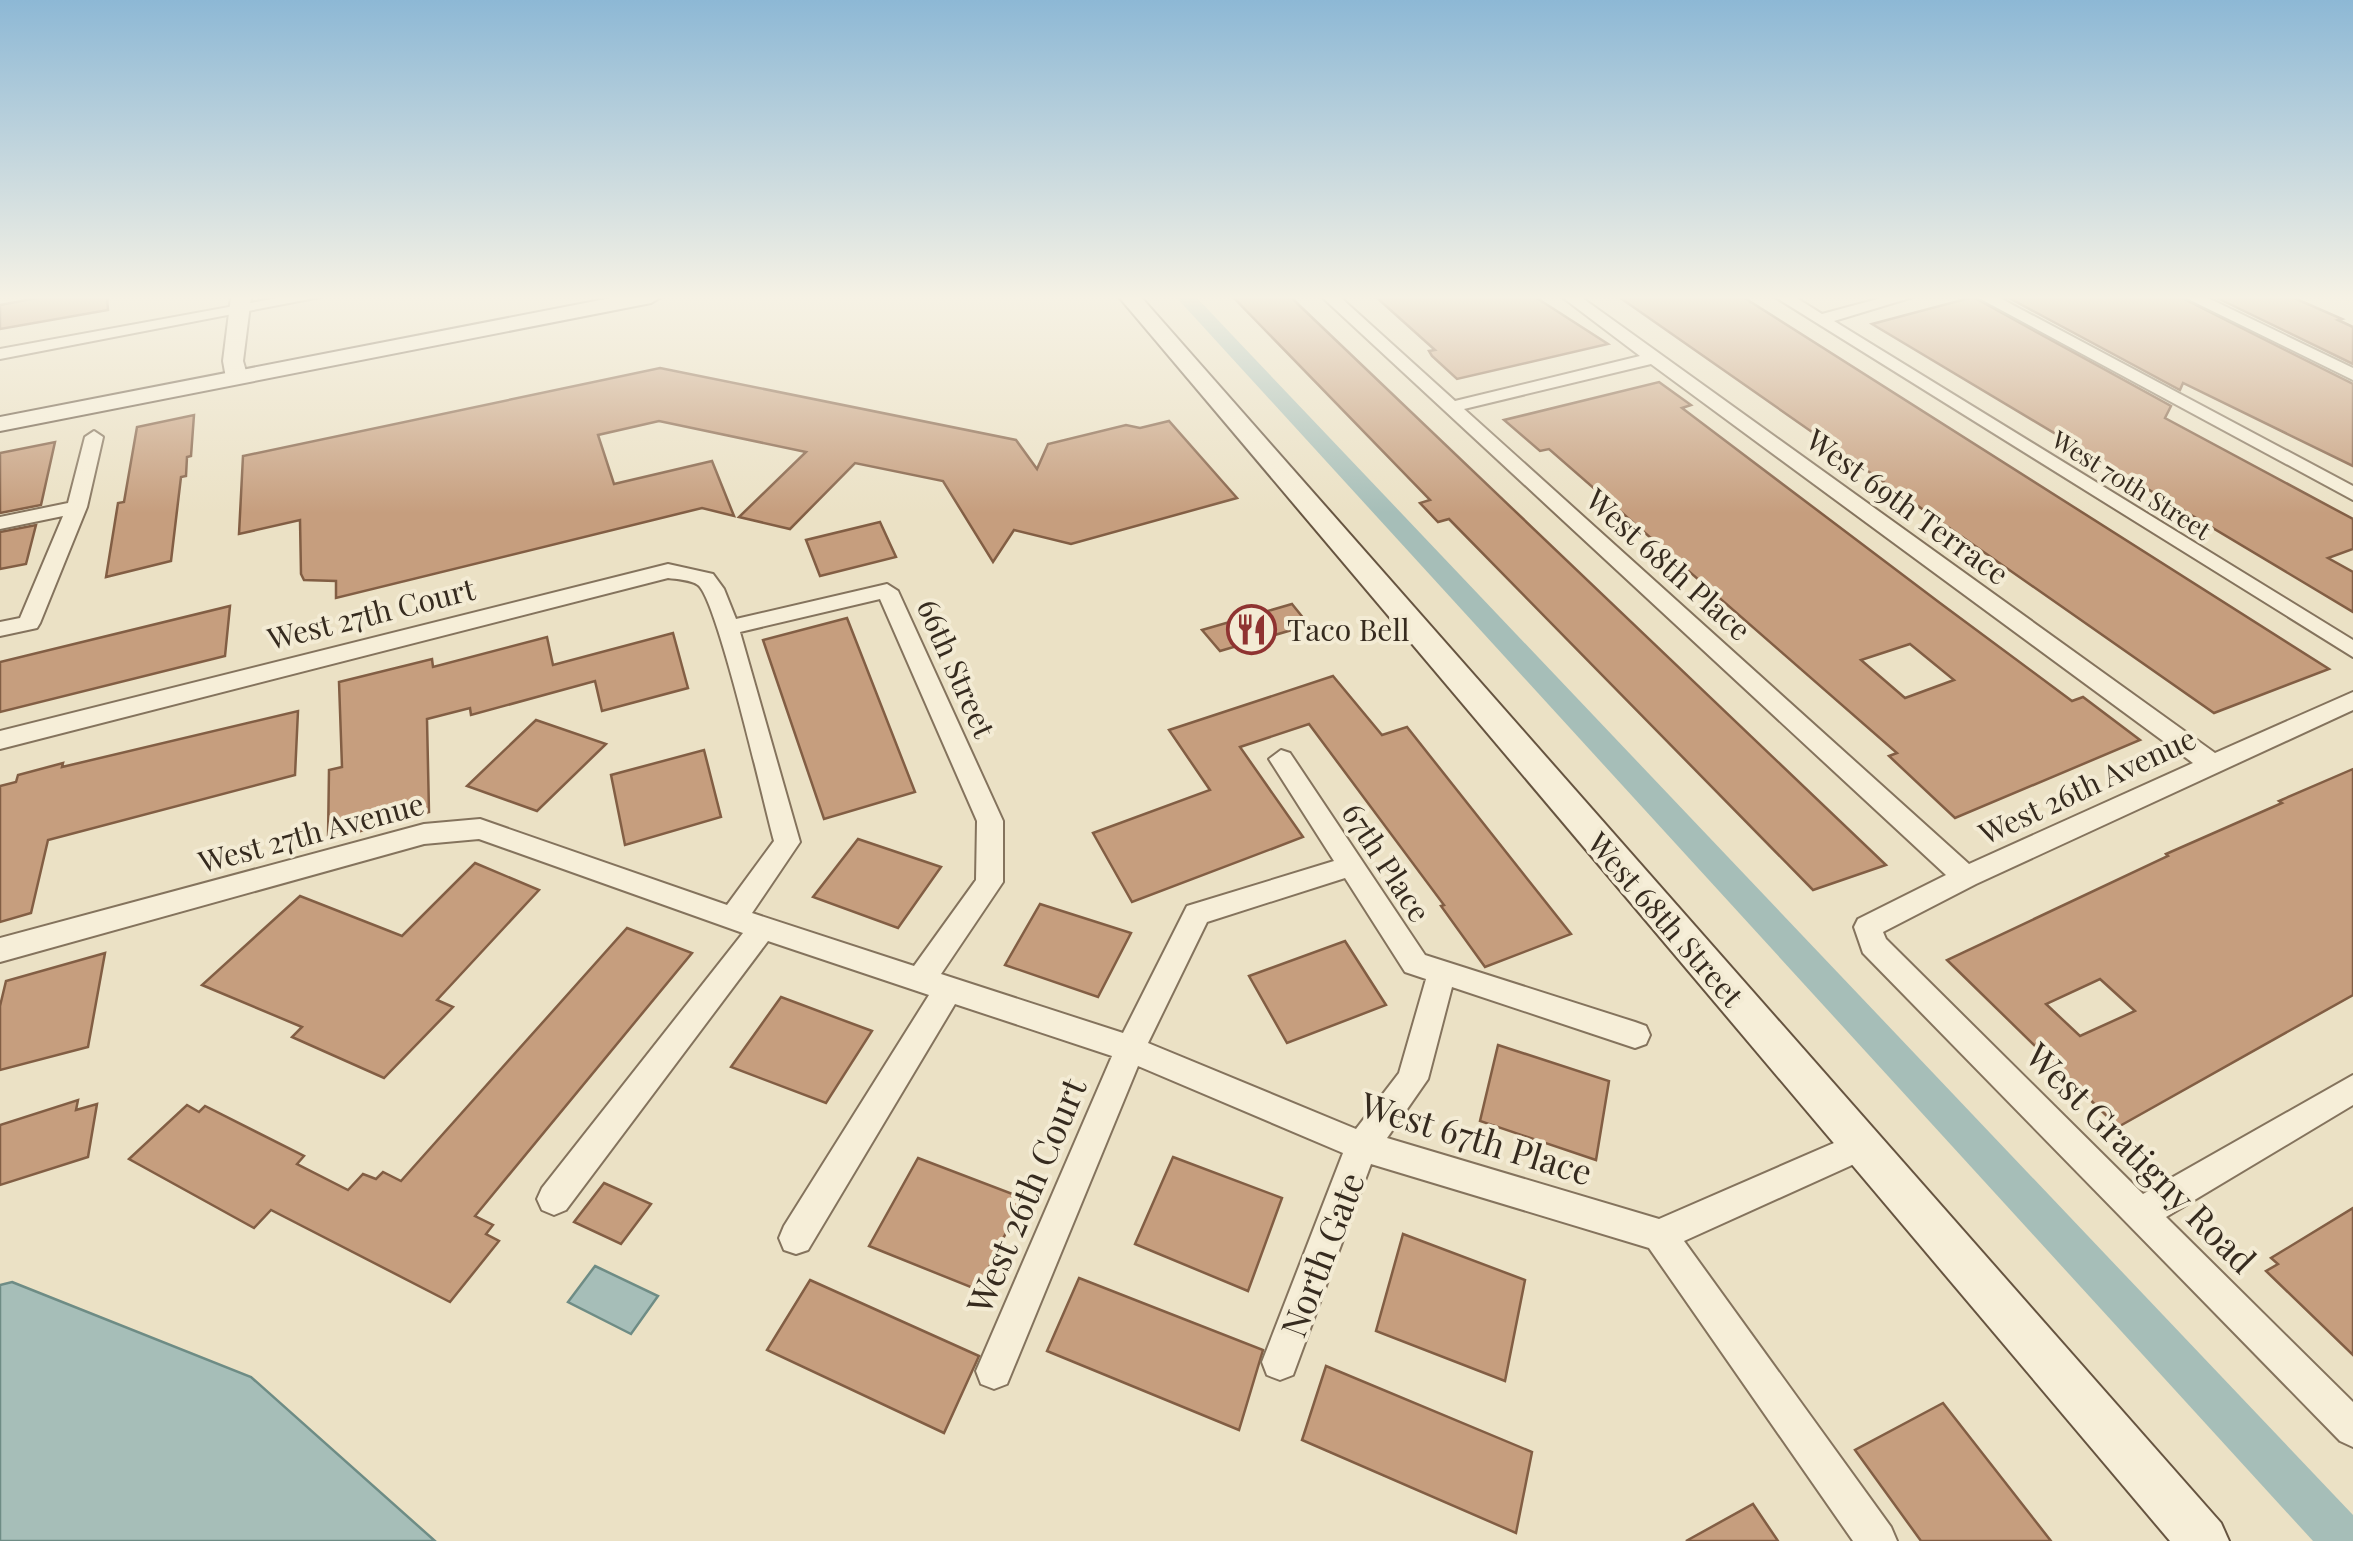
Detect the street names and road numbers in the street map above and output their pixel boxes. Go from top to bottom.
street label: West 69th Terrace [1798,418,2017,593]
street label: West 70th Street [2045,421,2219,547]
street label: West 68th Place [1577,479,1760,649]
street label: West 27th Court [262,568,479,658]
street label: 66th Street [909,593,1005,744]
street label: West 26th Avenue [1971,717,2202,853]
street label: West 27th Avenue [193,783,428,882]
street label: 67th Place [1334,795,1440,929]
street label: West 68th Street [1579,823,1753,1015]
street label: West Gratigny Road [2016,1031,2267,1282]
street label: West 26th Court [954,1070,1096,1321]
street label: West 67th Place [1355,1079,1598,1194]
street label: North Gate [1268,1165,1374,1343]

